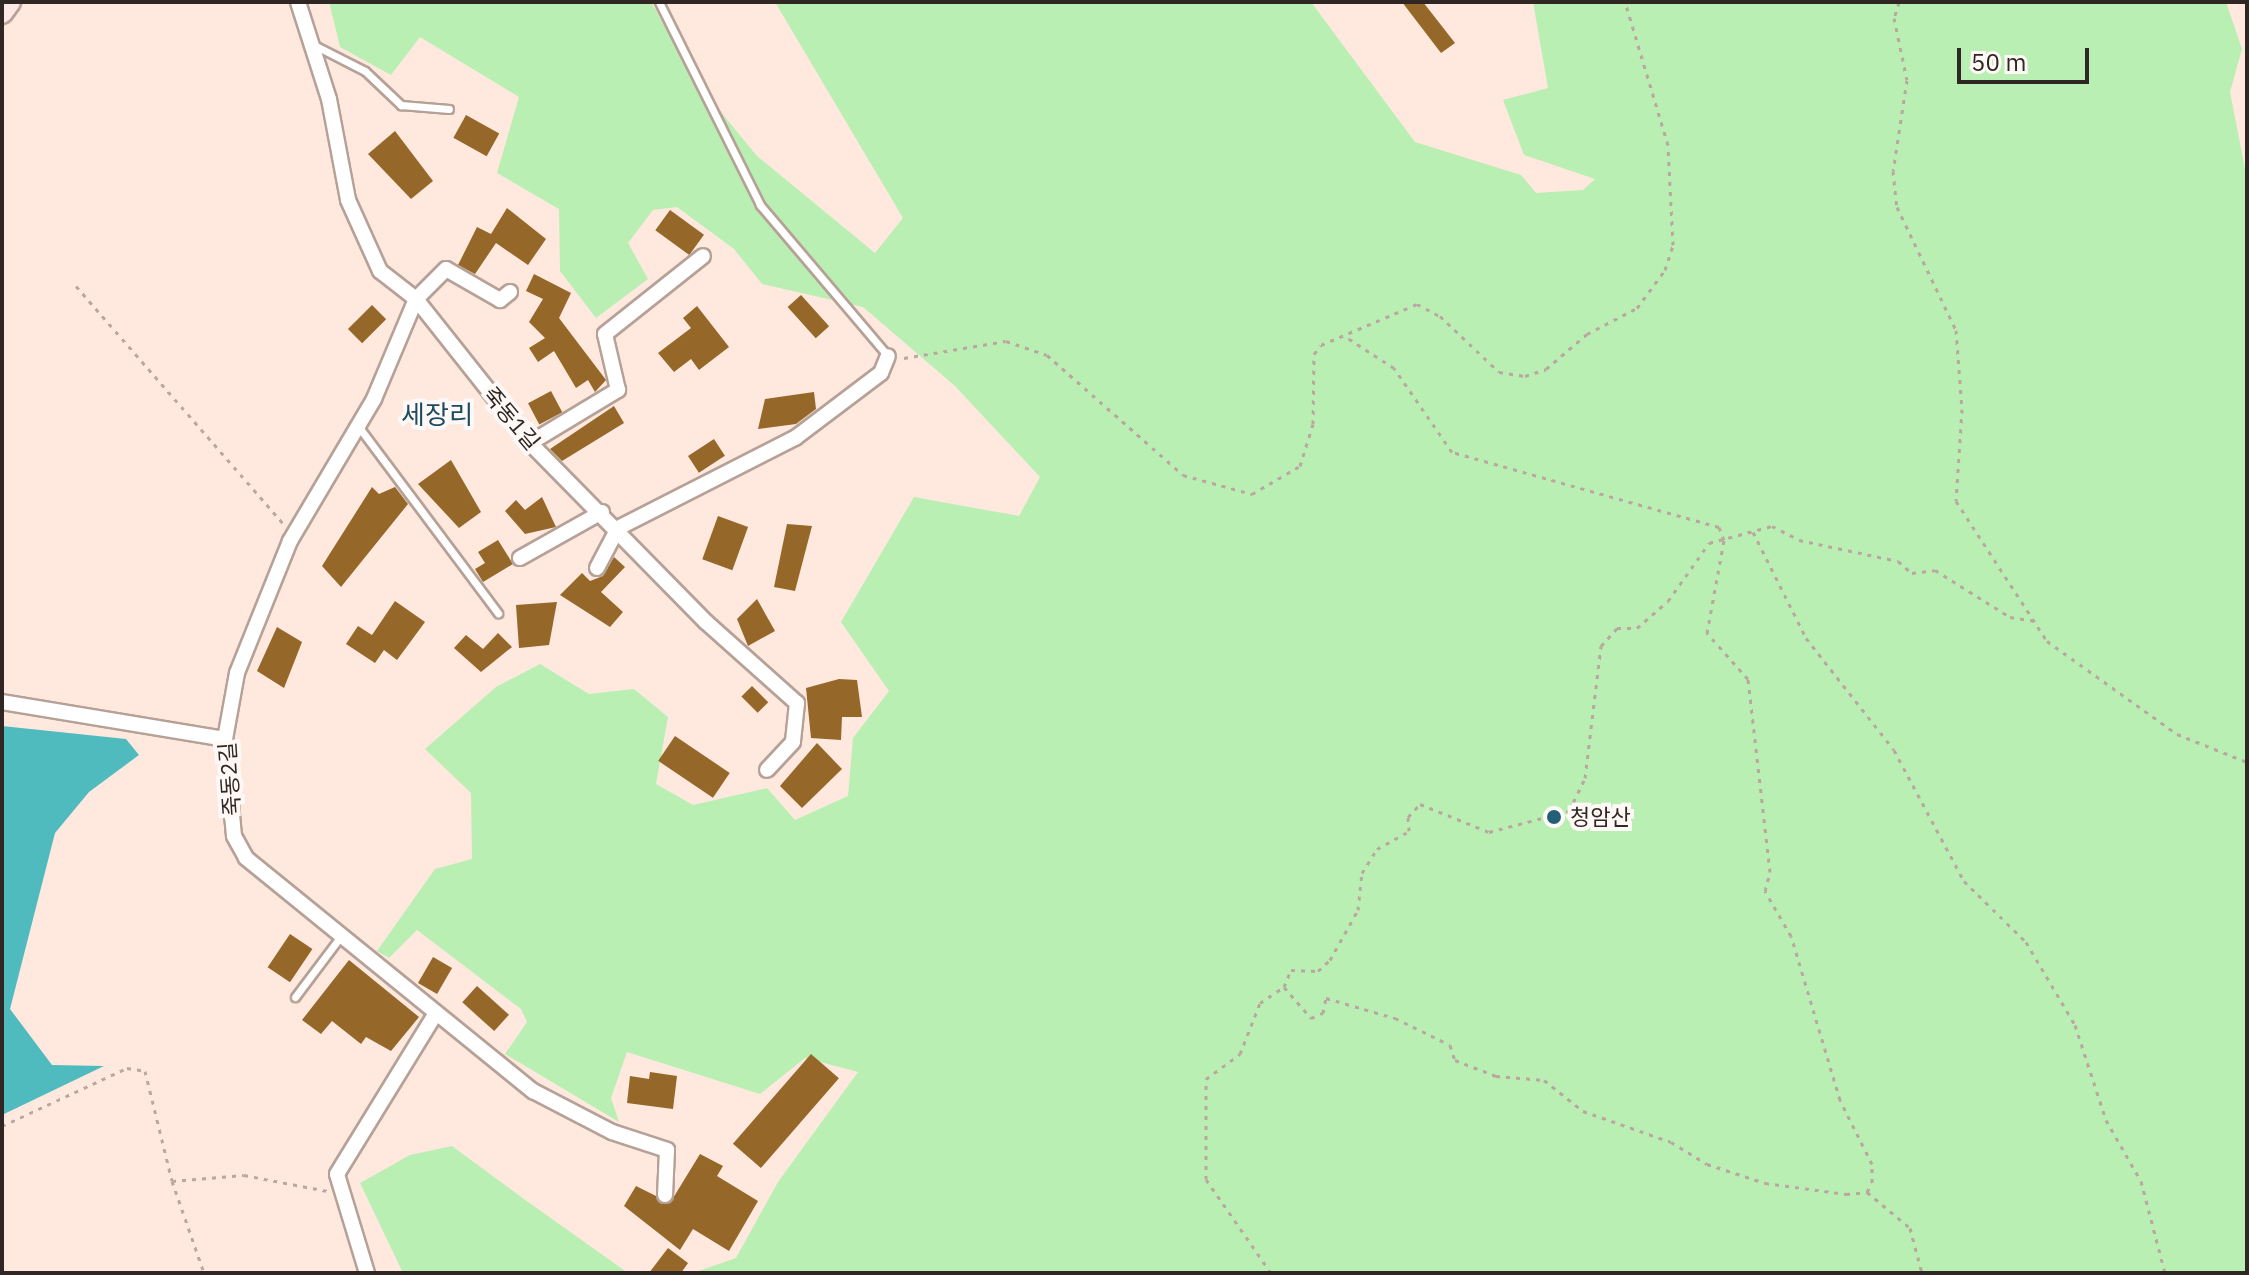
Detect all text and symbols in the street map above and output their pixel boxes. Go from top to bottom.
scale bar [1961,32,2093,82]
text: 50 m [1971,46,2026,78]
street label: 죽동1길 [478,381,546,455]
district label: 세장리 [401,399,473,431]
street label: 죽동2길 [213,741,245,817]
place label: 청암산 [1570,804,1631,830]
marker: 청암산 [1545,808,1563,826]

